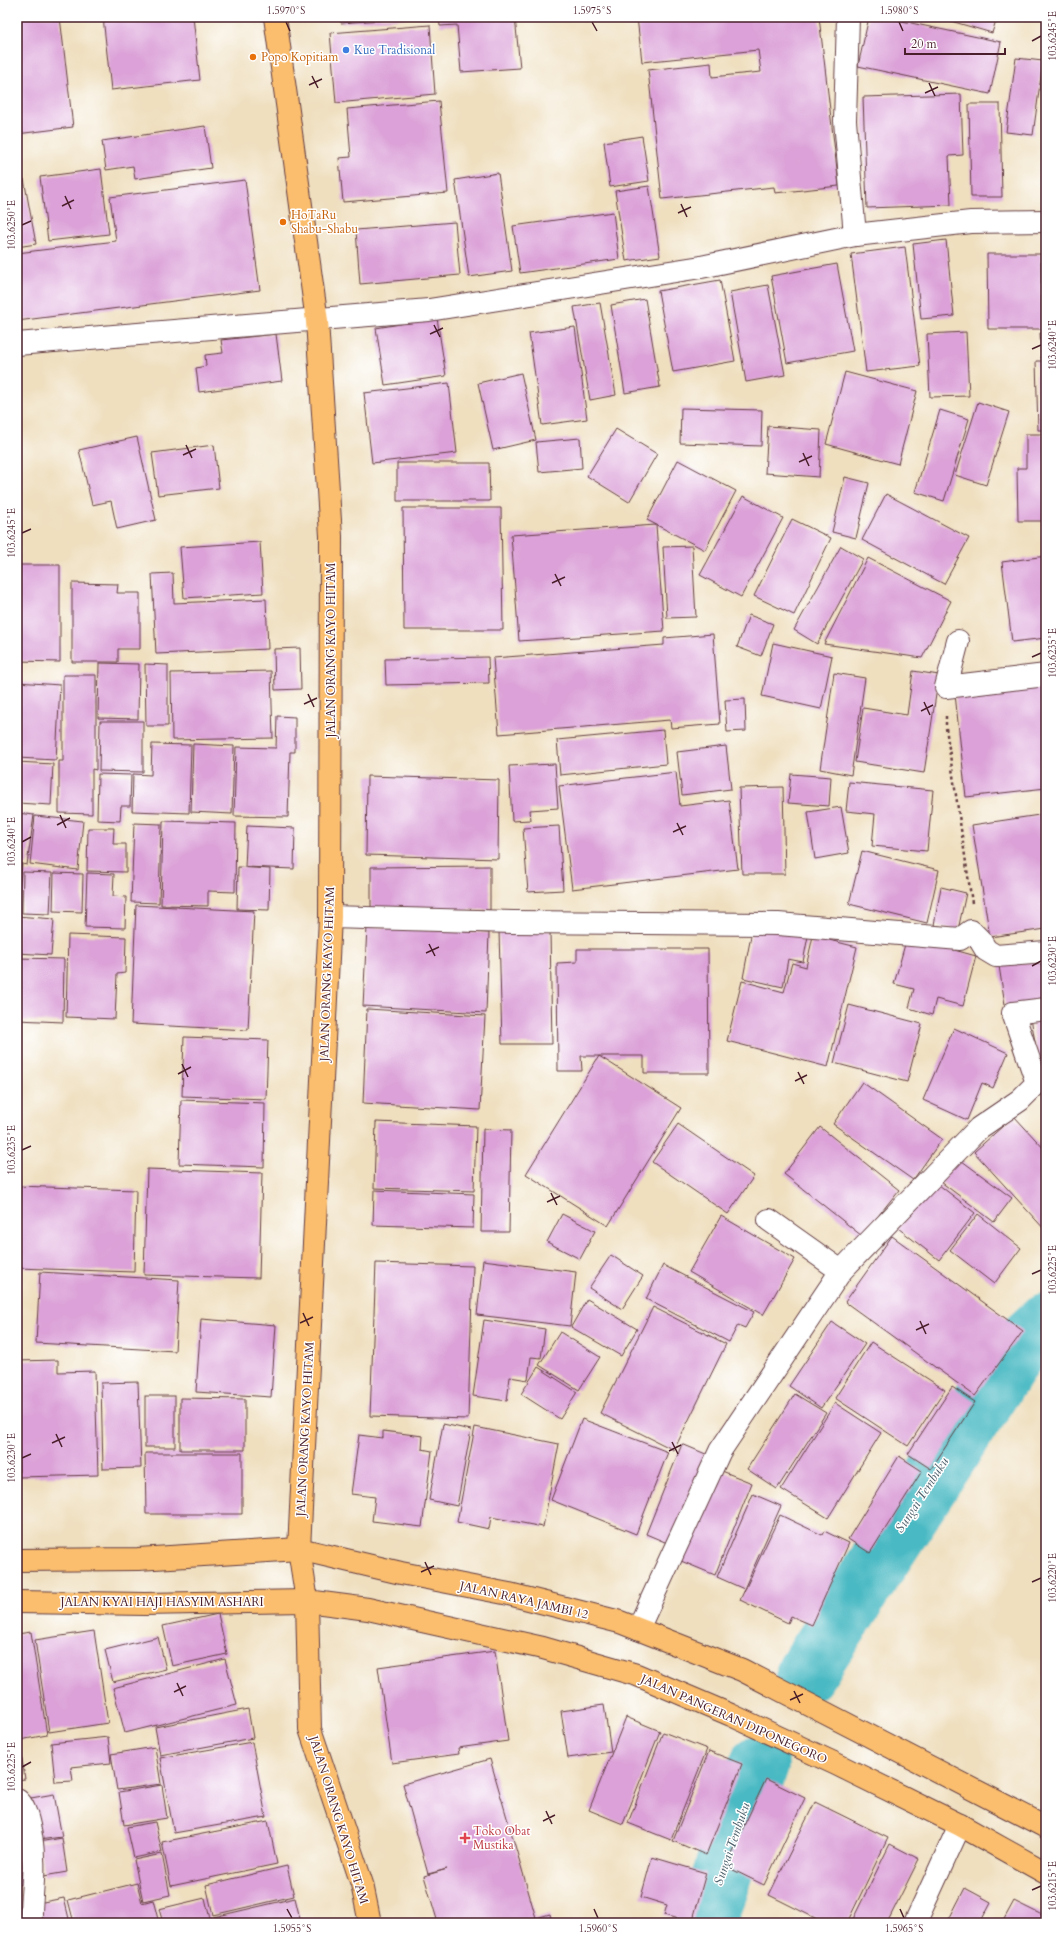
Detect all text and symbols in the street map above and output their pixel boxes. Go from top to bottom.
text: 1.5970°S [267,4,305,18]
text: 1.5975°S [573,4,611,18]
text: 1.5980°S [880,4,918,18]
text: 103.6245°E [1046,11,1060,61]
scale bar [905,30,1005,56]
text: 20 m [911,36,938,52]
place label: Kue Tradisional [354,42,435,58]
marker: Kue Tradisional [341,45,351,55]
place label: Popo Kopitiam [261,49,339,65]
marker: Popo Kopitiam [248,52,258,62]
text: 103.6250°E [5,200,19,250]
place label: HoTaRu Shabu-Shabu [291,207,358,237]
marker: HoTaRu Shabu-Shabu [278,217,288,227]
text: 103.6240°E [1046,320,1060,370]
text: 103.6245°E [5,508,19,558]
street label: JALAN ORANG KAYO HITAM [323,562,339,739]
text: 103.6235°E [1046,628,1060,678]
text: 103.6240°E [5,817,19,867]
street label: JALAN ORANG KAYO HITAM [316,886,338,1064]
text: 103.6230°E [1046,936,1060,986]
text: 103.6235°E [5,1125,19,1175]
text: 103.6225°E [1046,1245,1060,1295]
street label: JALAN ORANG KAYO HITAM [292,1341,318,1519]
text: 103.6230°E [5,1433,19,1483]
water label: Sungai Tembuku [891,1454,953,1536]
text: 103.6220°E [1046,1553,1060,1603]
street label: JALAN RAYA JAMBI 12 [456,1577,590,1623]
street label: JALAN KYAI HAJI HASYIM ASHARI [58,1594,264,1610]
street label: JALAN PANGERAN DIPONEGORO [636,1670,830,1767]
street label: JALAN ORANG KAYO HITAM [305,1732,372,1907]
text: 103.6225°E [5,1742,19,1792]
water label: Sungai Tembuku [709,1800,755,1888]
place label: Toko Obat Mustika [473,1823,530,1853]
marker: Toko Obat Mustika [460,1833,470,1843]
text: 103.6215°E [1046,1861,1060,1911]
text: 1.5955°S [273,1922,311,1936]
text: 1.5960°S [579,1922,617,1936]
text: 1.5965°S [885,1922,923,1936]

